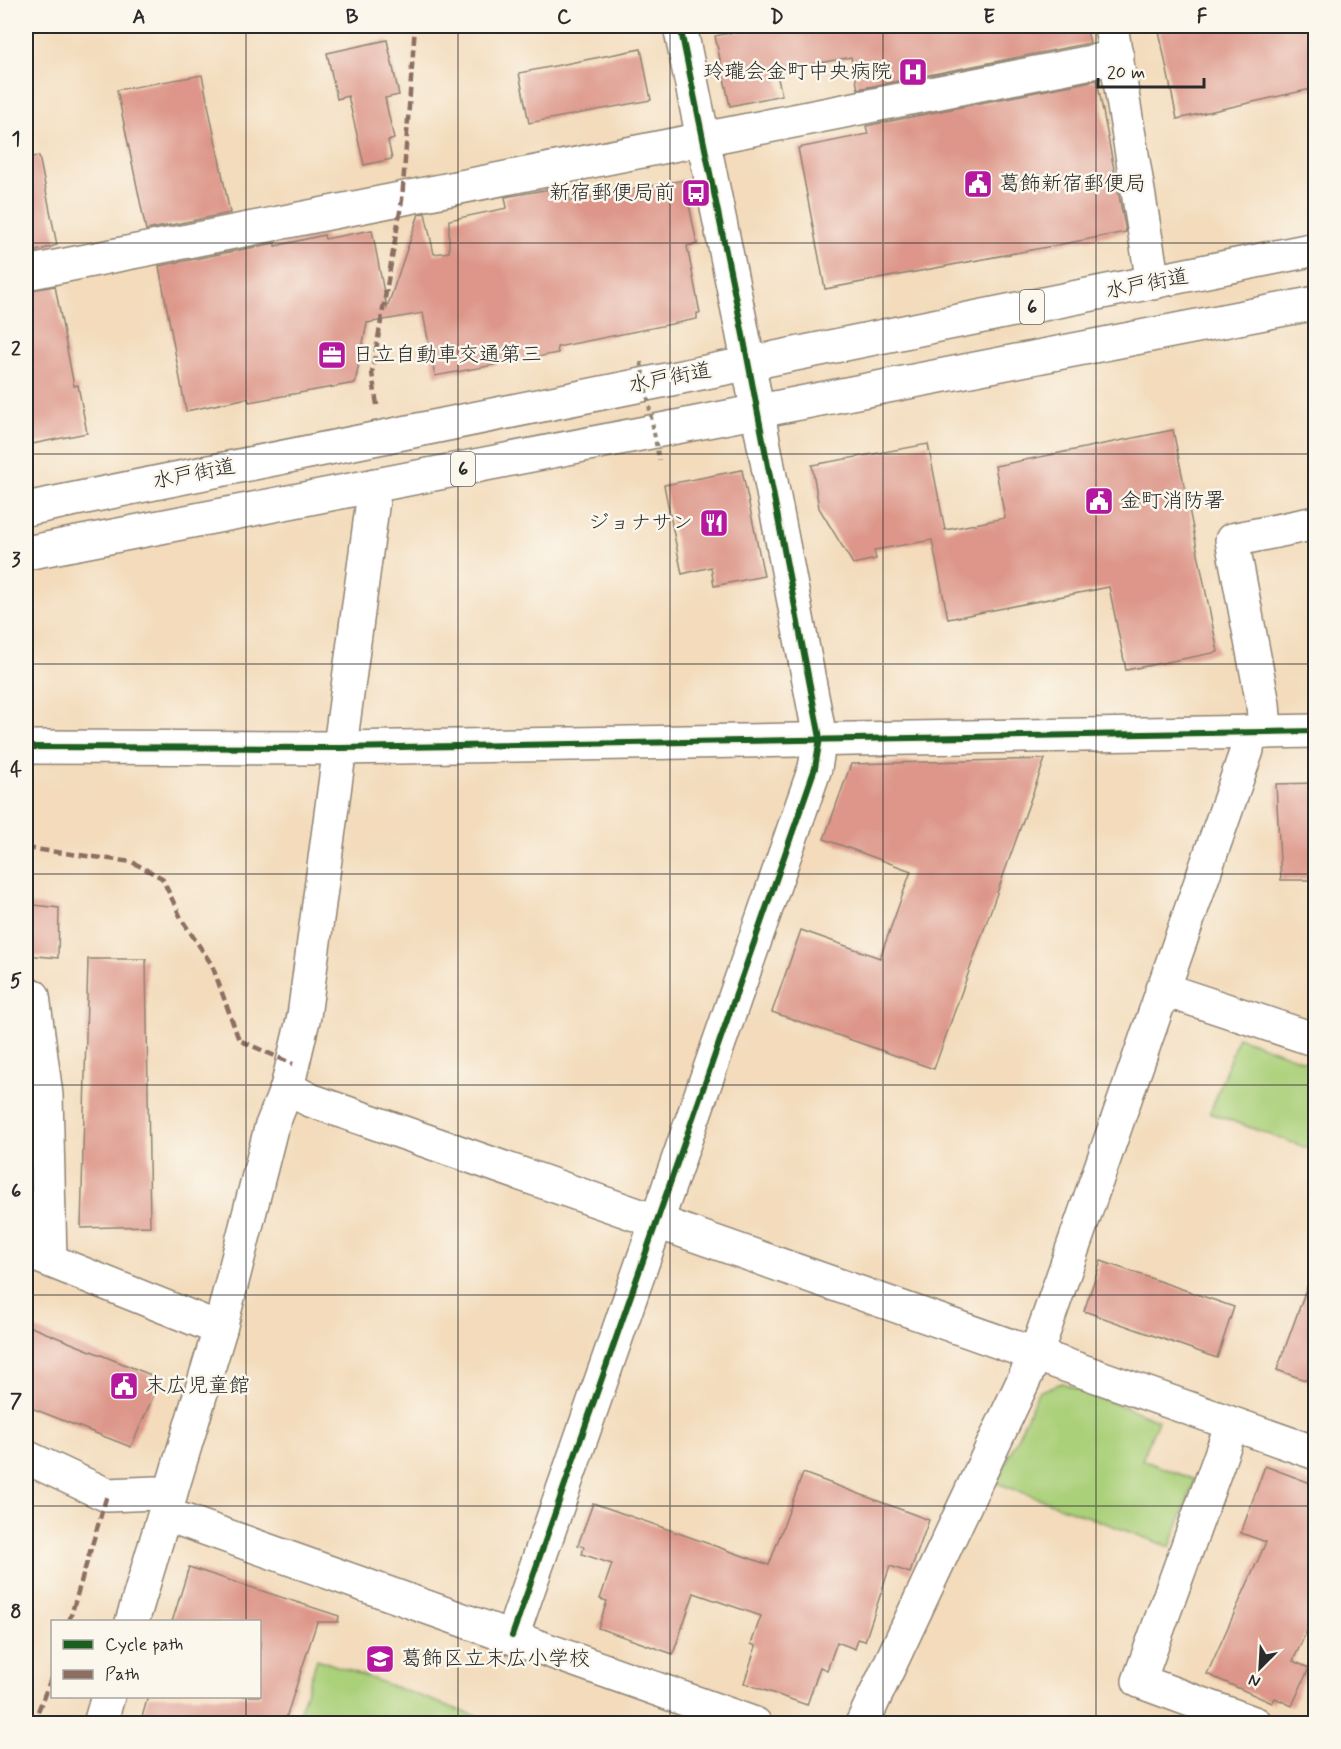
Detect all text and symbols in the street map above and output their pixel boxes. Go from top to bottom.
text: A [132,4,146,31]
text: B [346,4,359,31]
text: C [557,4,572,31]
text: D [770,4,784,31]
text: E [983,4,995,31]
text: F [1197,4,1208,31]
scale bar [1098,51,1204,89]
hospital icon: 玲瓏会金町中央病院 [897,56,929,88]
place label: 玲瓏会金町中央病院 [703,58,892,86]
text: 20 m [1107,61,1145,85]
text: 1 [12,126,20,153]
public building icon: 葛飾新宿郵便局 [962,168,994,200]
place label: 葛飾新宿郵便局 [999,170,1146,198]
bus stop icon: 新宿郵便局前 [680,177,712,209]
place label: 新宿郵便局前 [549,179,675,207]
street label: 水戸街道 [1103,262,1191,306]
road number: 6 [1020,290,1044,324]
text: 2 [11,336,21,363]
office icon: 日立自動車交通第三 [316,339,348,371]
place label: 日立自動車交通第三 [353,341,542,369]
street label: 水戸街道 [626,356,714,400]
street label: 水戸街道 [150,452,238,496]
road number: 6 [451,452,475,486]
public building icon: 金町消防署 [1083,485,1115,517]
place label: 金町消防署 [1120,487,1225,515]
restaurant icon: ジョナサン [698,507,730,539]
place label: ジョナサン [588,509,693,537]
text: 3 [11,547,21,574]
text: 4 [10,757,22,784]
text: 5 [10,968,22,995]
text: 6 [11,1178,21,1205]
public building icon: 末広児童館 [108,1370,140,1402]
place label: 末広児童館 [145,1372,250,1400]
text: 7 [10,1388,22,1415]
text: 8 [10,1599,22,1626]
legend [51,1620,261,1698]
text: Cycle path [105,1633,183,1657]
north arrow [1230,1638,1290,1698]
school or university icon: 葛飾区立末広小学校 [364,1643,396,1675]
place label: 葛飾区立末広小学校 [401,1645,590,1673]
text: Path [105,1663,140,1687]
text: N [1245,1669,1264,1692]

